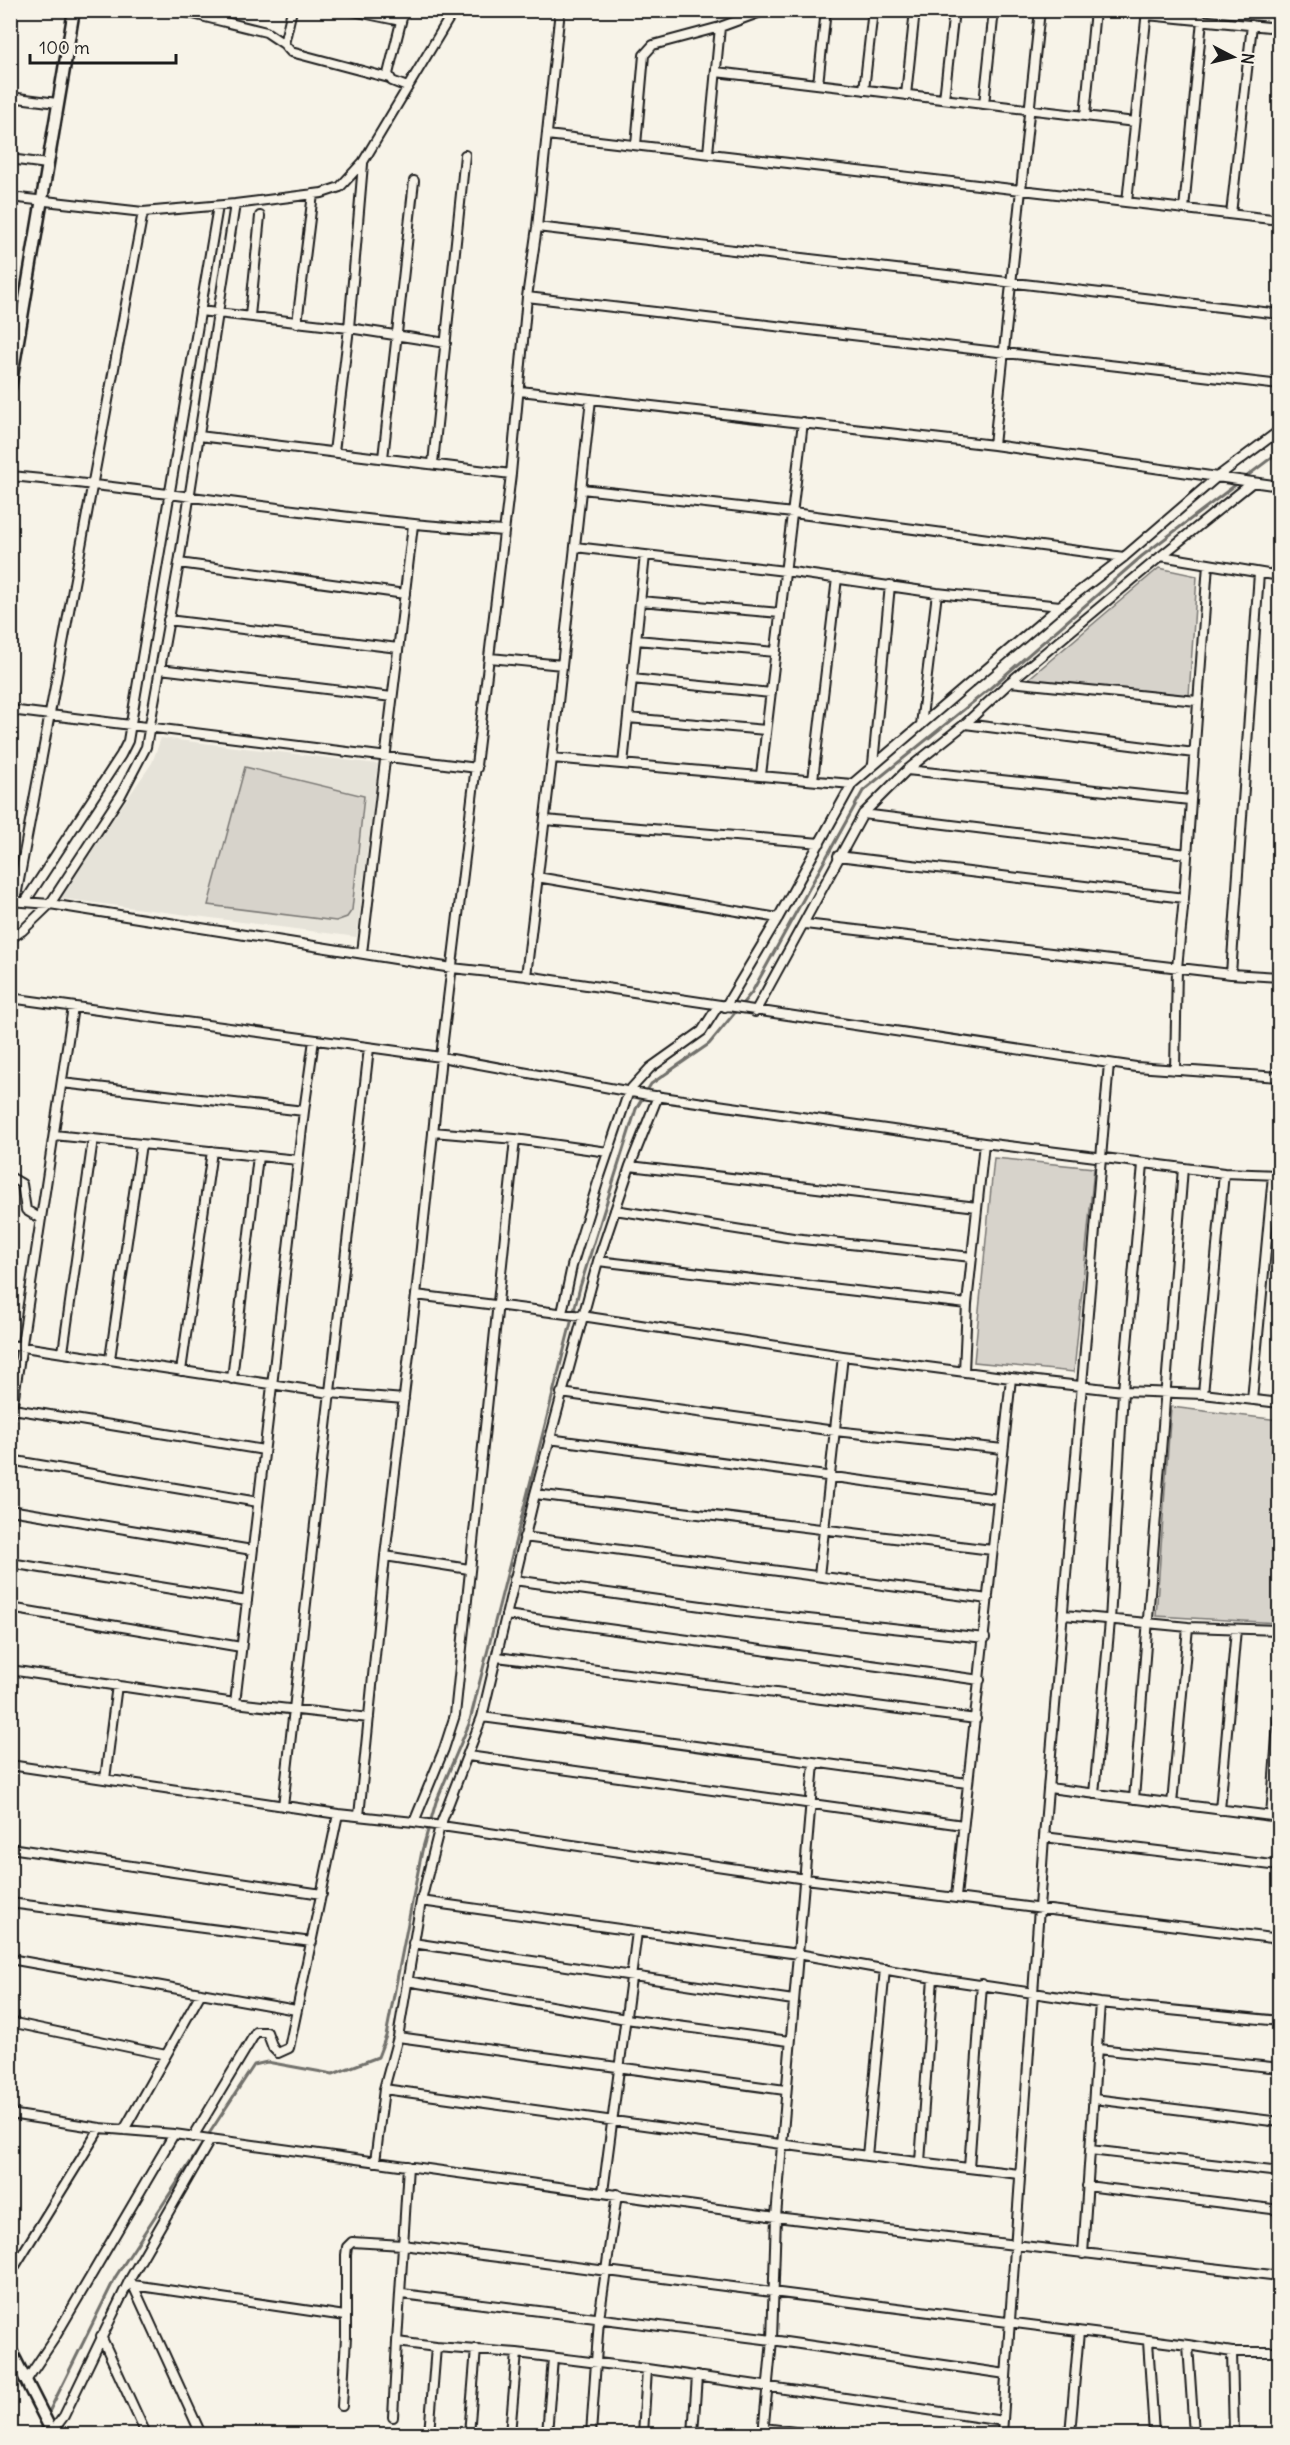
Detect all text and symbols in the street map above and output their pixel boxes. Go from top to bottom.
scale bar [30,27,176,65]
north arrow [1203,27,1263,87]
text: 100 m [39,36,90,59]
text: N [1237,52,1258,66]

